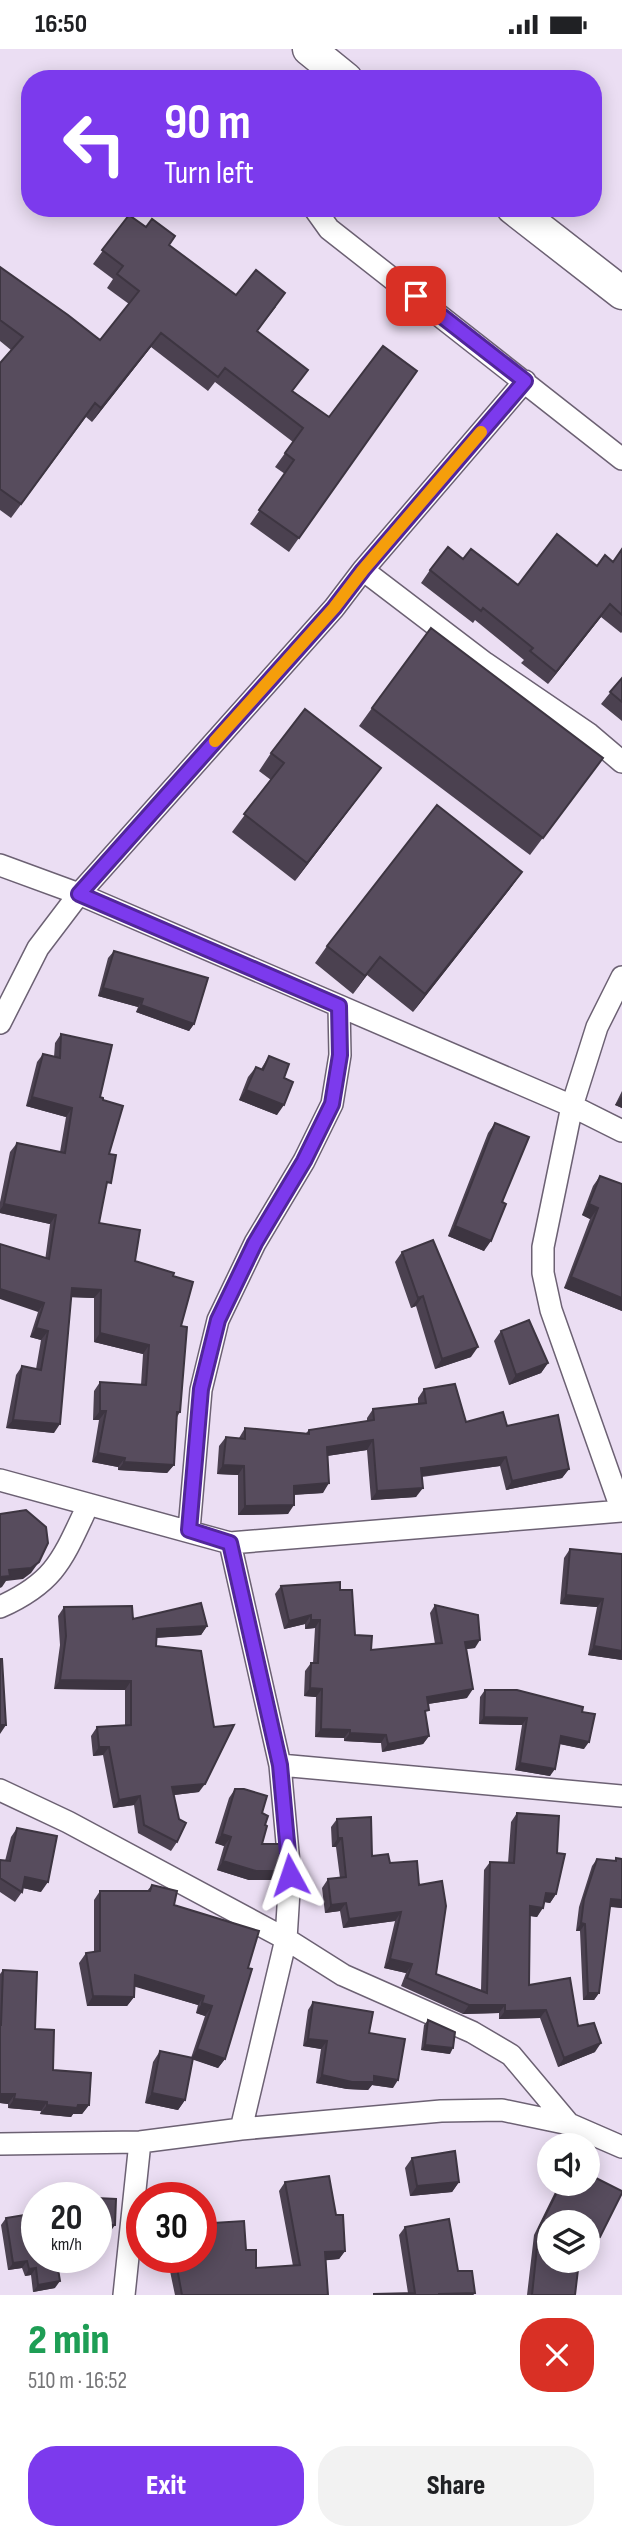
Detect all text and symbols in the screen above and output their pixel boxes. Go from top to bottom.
text: 16:50 [35,9,87,40]
text: 90 m [164,94,251,153]
icon: left [49,98,140,189]
text: Turn left [164,154,254,193]
pin [386,266,446,326]
icon: arrive [397,277,435,315]
position arrow [253,1838,327,1912]
map controls [537,2133,600,2273]
button: sound [537,2133,600,2196]
speed limit sign: 30 [126,2182,217,2273]
text: 20 [51,2197,83,2240]
button: layers [537,2210,600,2273]
text: km/h [51,2234,82,2255]
text: 2 min [28,2315,109,2366]
button: close [520,2318,594,2392]
text: 510 m · 16:52 [28,2367,127,2395]
button: Exit [28,2446,304,2526]
button: Share [318,2446,594,2526]

